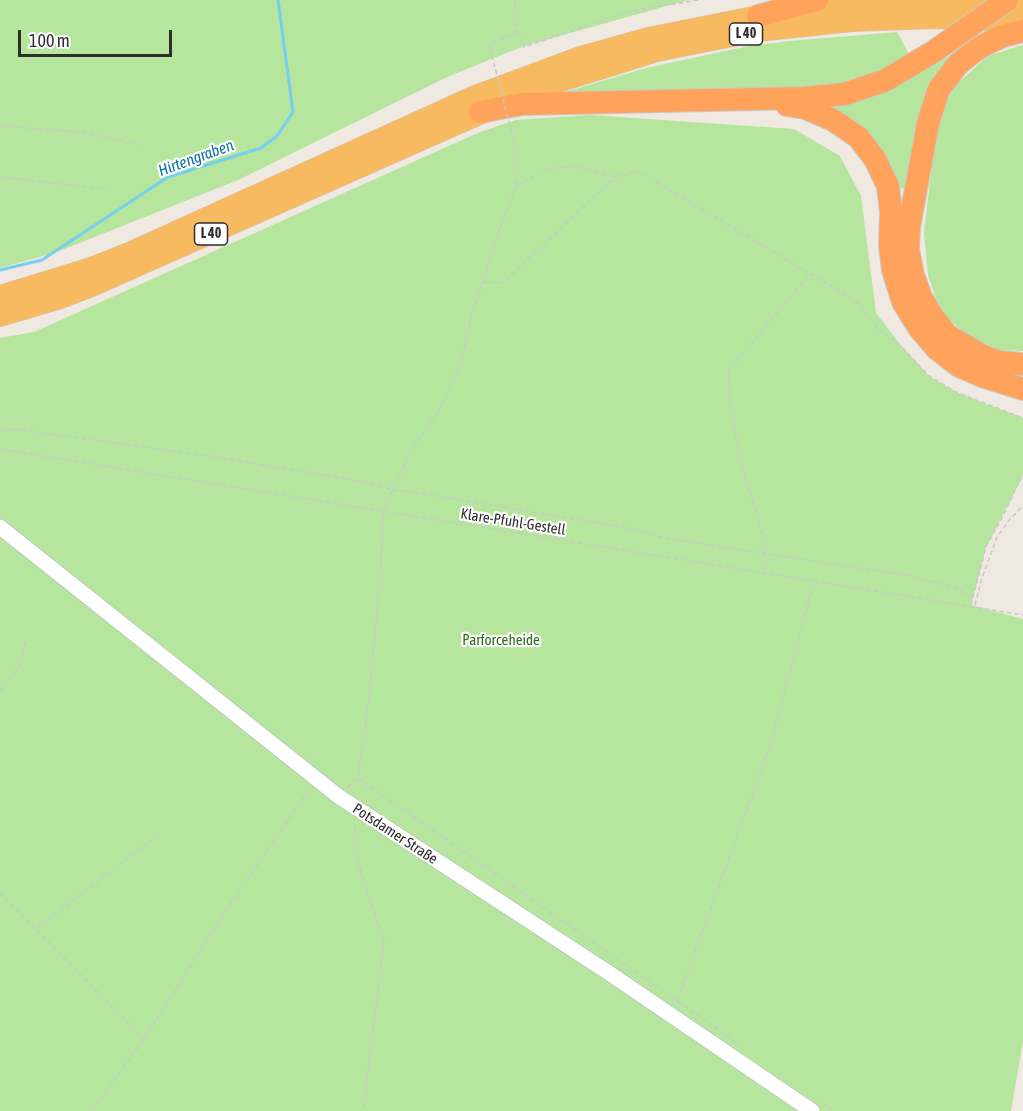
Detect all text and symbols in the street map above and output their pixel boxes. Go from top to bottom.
scale bar [21,18,176,56]
road number: L 40 [730,23,762,45]
text: 100 m [29,30,70,51]
water label: Hirtengraben [156,135,236,181]
road number: L 40 [194,223,228,245]
street label: Klare-Pfuhl-Gestell [459,505,567,539]
park label: Parforceheide [462,631,540,649]
street label: Potsdamer Straße [349,800,441,868]

